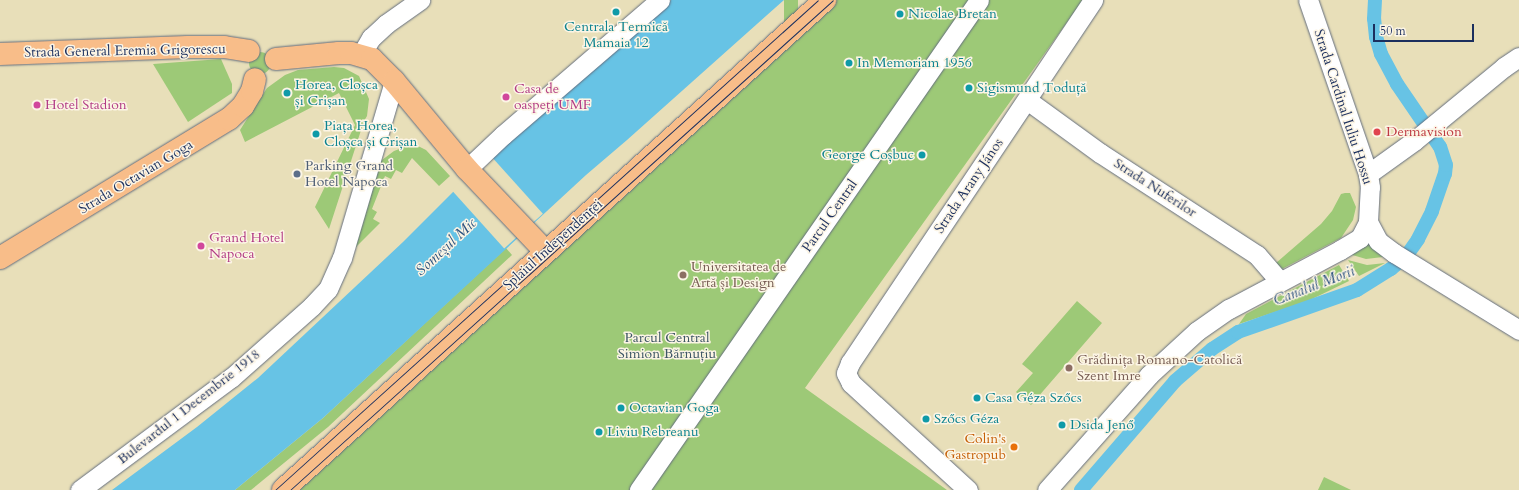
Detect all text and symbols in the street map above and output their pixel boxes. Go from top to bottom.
place label: Nicolae Bretan [908,6,997,22]
marker: Centrala Termică Mamaia 12 [611,7,621,17]
marker: Nicolae Bretan [895,9,905,19]
scale bar [1375,16,1476,42]
place label: Centrala Termică Mamaia 12 [564,19,668,52]
text: 50 m [1380,23,1406,39]
street label: Strada Cardinal Iuliu Hossu [1310,27,1376,187]
street label: Strada General Eremia Grigorescu [24,41,226,61]
place label: In Memoriam 1956 [857,55,972,71]
marker: In Memoriam 1956 [844,58,854,68]
place label: Horea, Cloșca și Crișan [295,77,378,110]
place label: Sigismund Toduță [977,80,1086,96]
place label: Casa de oaspeți UMF [514,81,591,114]
marker: Sigismund Toduță [964,83,974,93]
marker: Horea, Cloșca și Crișan [282,88,292,98]
marker: Casa de oaspeți UMF [501,92,511,102]
place label: Hotel Stadion [45,97,127,113]
marker: Hotel Stadion [32,100,42,110]
place label: Piața Horea, Cloșca și Crișan [324,118,418,150]
place label: Dermavision [1386,124,1462,140]
marker: Dermavision [1371,126,1383,138]
marker: Piața Horea, Cloșca și Crișan [311,129,321,139]
street label: Strada Arany János [931,135,1007,237]
street label: Strada Octavian Goga [76,136,196,218]
place label: George Coșbuc [821,147,914,163]
marker: George Coșbuc [917,150,927,160]
street label: Strada Nuferilor [1110,155,1200,221]
place label: Parking Grand Hotel Napoca [305,158,393,190]
marker: Parking Grand Hotel Napoca [292,169,302,179]
street label: Parcul Central [799,176,861,256]
street label: Splaiul Independenței [500,196,606,294]
water label: Someșul Mic [412,214,480,280]
place label: Grand Hotel Napoca [209,230,284,262]
marker: Grand Hotel Napoca [196,241,206,251]
place label: Universitatea de Artă și Design [691,259,786,292]
water label: Canalul Morii [1271,262,1357,310]
marker: Universitatea de Artă și Design [678,270,688,280]
park label: Parcul Central Simion Bărnuțiu [618,330,716,362]
street label: Bulevardul 1 Decembrie 1918 [114,346,264,468]
place label: Grădinița Romano-Catolică Szent Imre [1077,352,1242,384]
marker: Grădinița Romano-Catolică Szent Imre [1064,363,1074,373]
place label: Casa Géza Szőcs [985,390,1082,406]
marker: Casa Géza Szőcs [972,393,982,403]
place label: Octavian Goga [629,400,719,416]
marker: Octavian Goga [616,403,626,413]
place label: Szőcs Géza [934,411,999,427]
marker: Szőcs Géza [921,414,931,424]
place label: Dsida Jenő [1070,417,1134,433]
marker: Dsida Jenő [1057,420,1067,430]
place label: Liviu Rebreanu [607,424,699,440]
marker: Liviu Rebreanu [594,427,604,437]
place label: Colin's Gastropub [944,431,1006,464]
marker: Colin's Gastropub [1009,442,1019,452]

